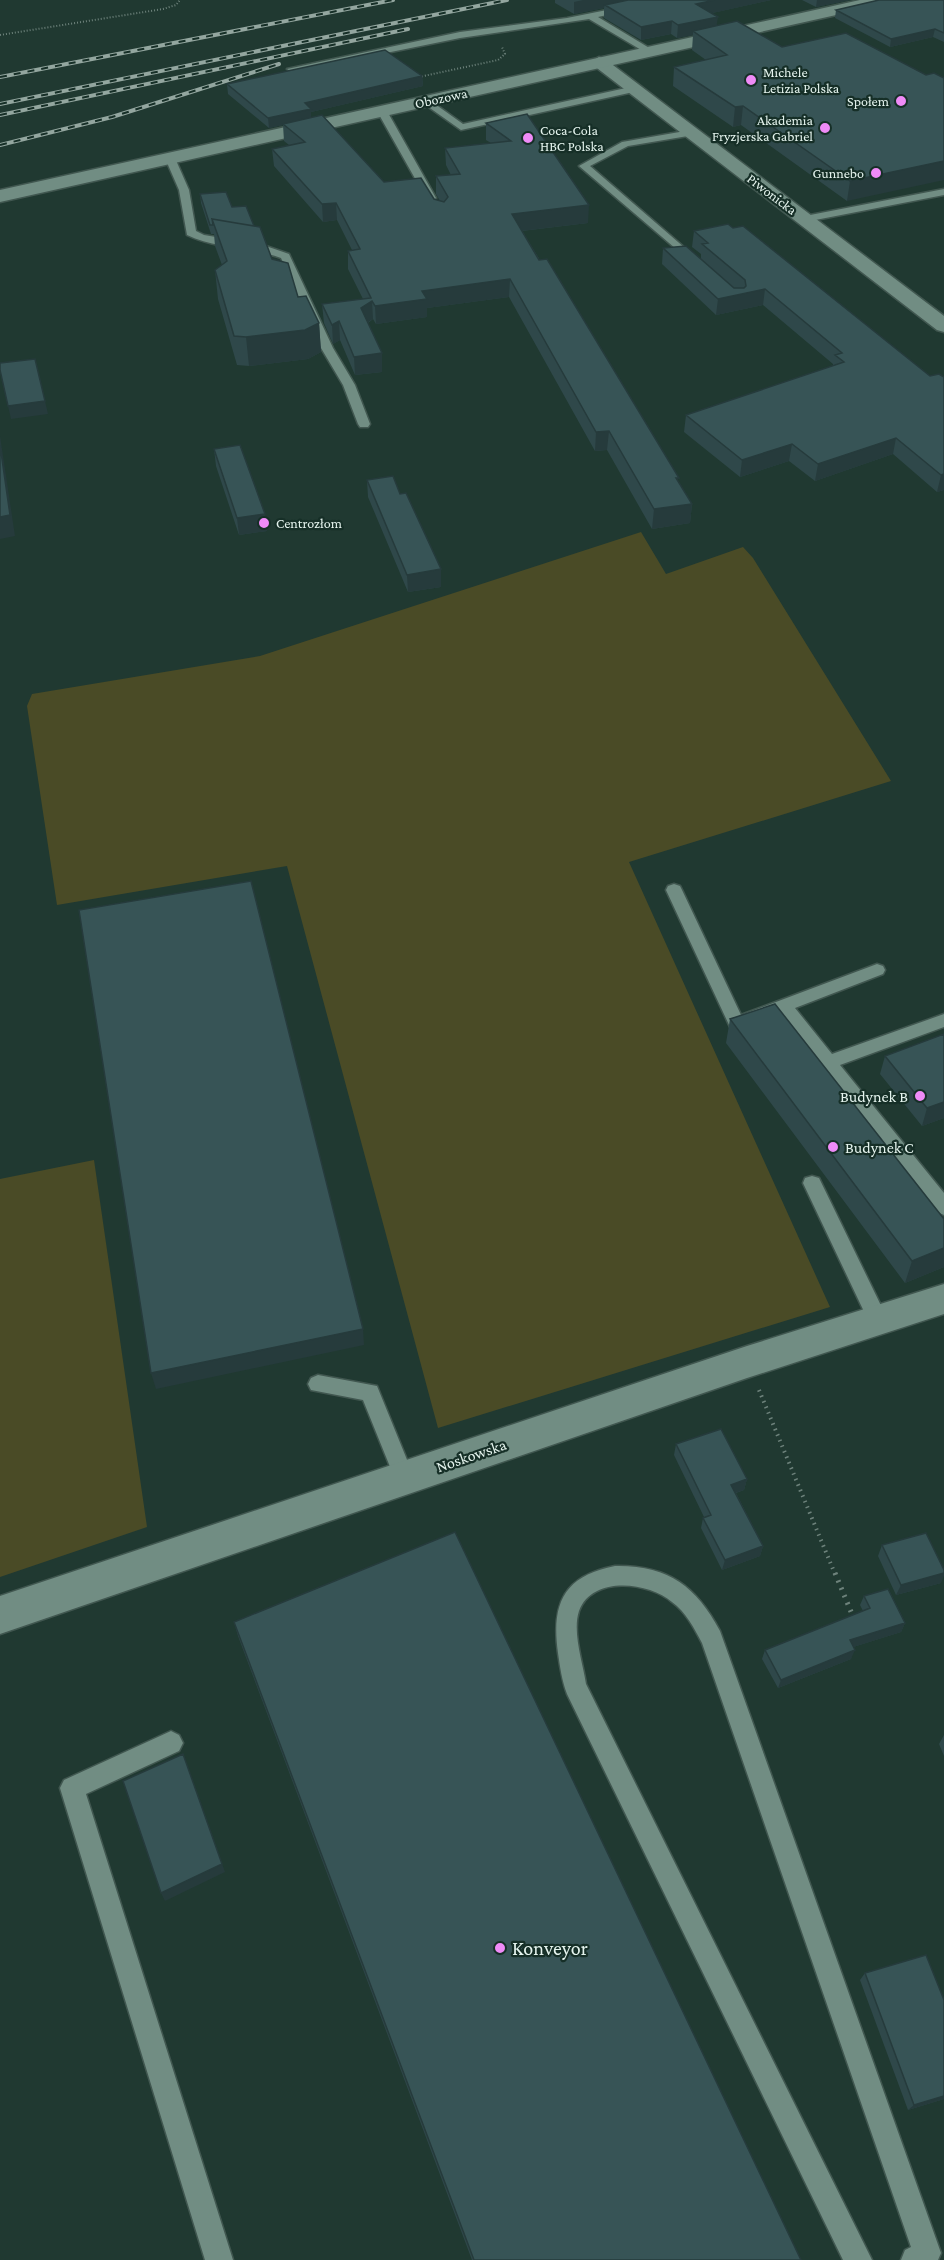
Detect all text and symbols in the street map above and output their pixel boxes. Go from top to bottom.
place label: Michele Letizia Polska [763,64,840,96]
marker: Michele Letizia Polska [744,73,758,87]
street label: Obozowa [413,85,469,111]
place label: Społem [847,93,889,109]
marker: Społem [894,94,908,108]
place label: Akademia Fryzjerska Gabriel [712,112,814,145]
marker: Akademia Fryzjerska Gabriel [818,121,832,135]
place label: Coca-Cola HBC Polska [540,122,604,154]
marker: Coca-Cola HBC Polska [521,131,535,145]
place label: Gunnebo [812,165,864,181]
marker: Gunnebo [869,166,883,180]
street label: Piwonicka [744,170,800,218]
place label: Centrozłom [276,515,342,531]
marker: Centrozłom [257,516,271,530]
place label: Budynek B [840,1088,908,1106]
marker: Budynek B [913,1089,927,1103]
place label: Budynek C [845,1139,914,1157]
marker: Budynek C [826,1140,840,1154]
street label: Noskowska [434,1435,509,1475]
place label: Konveyor [512,1937,588,1960]
marker: Konveyor [493,1941,507,1955]

